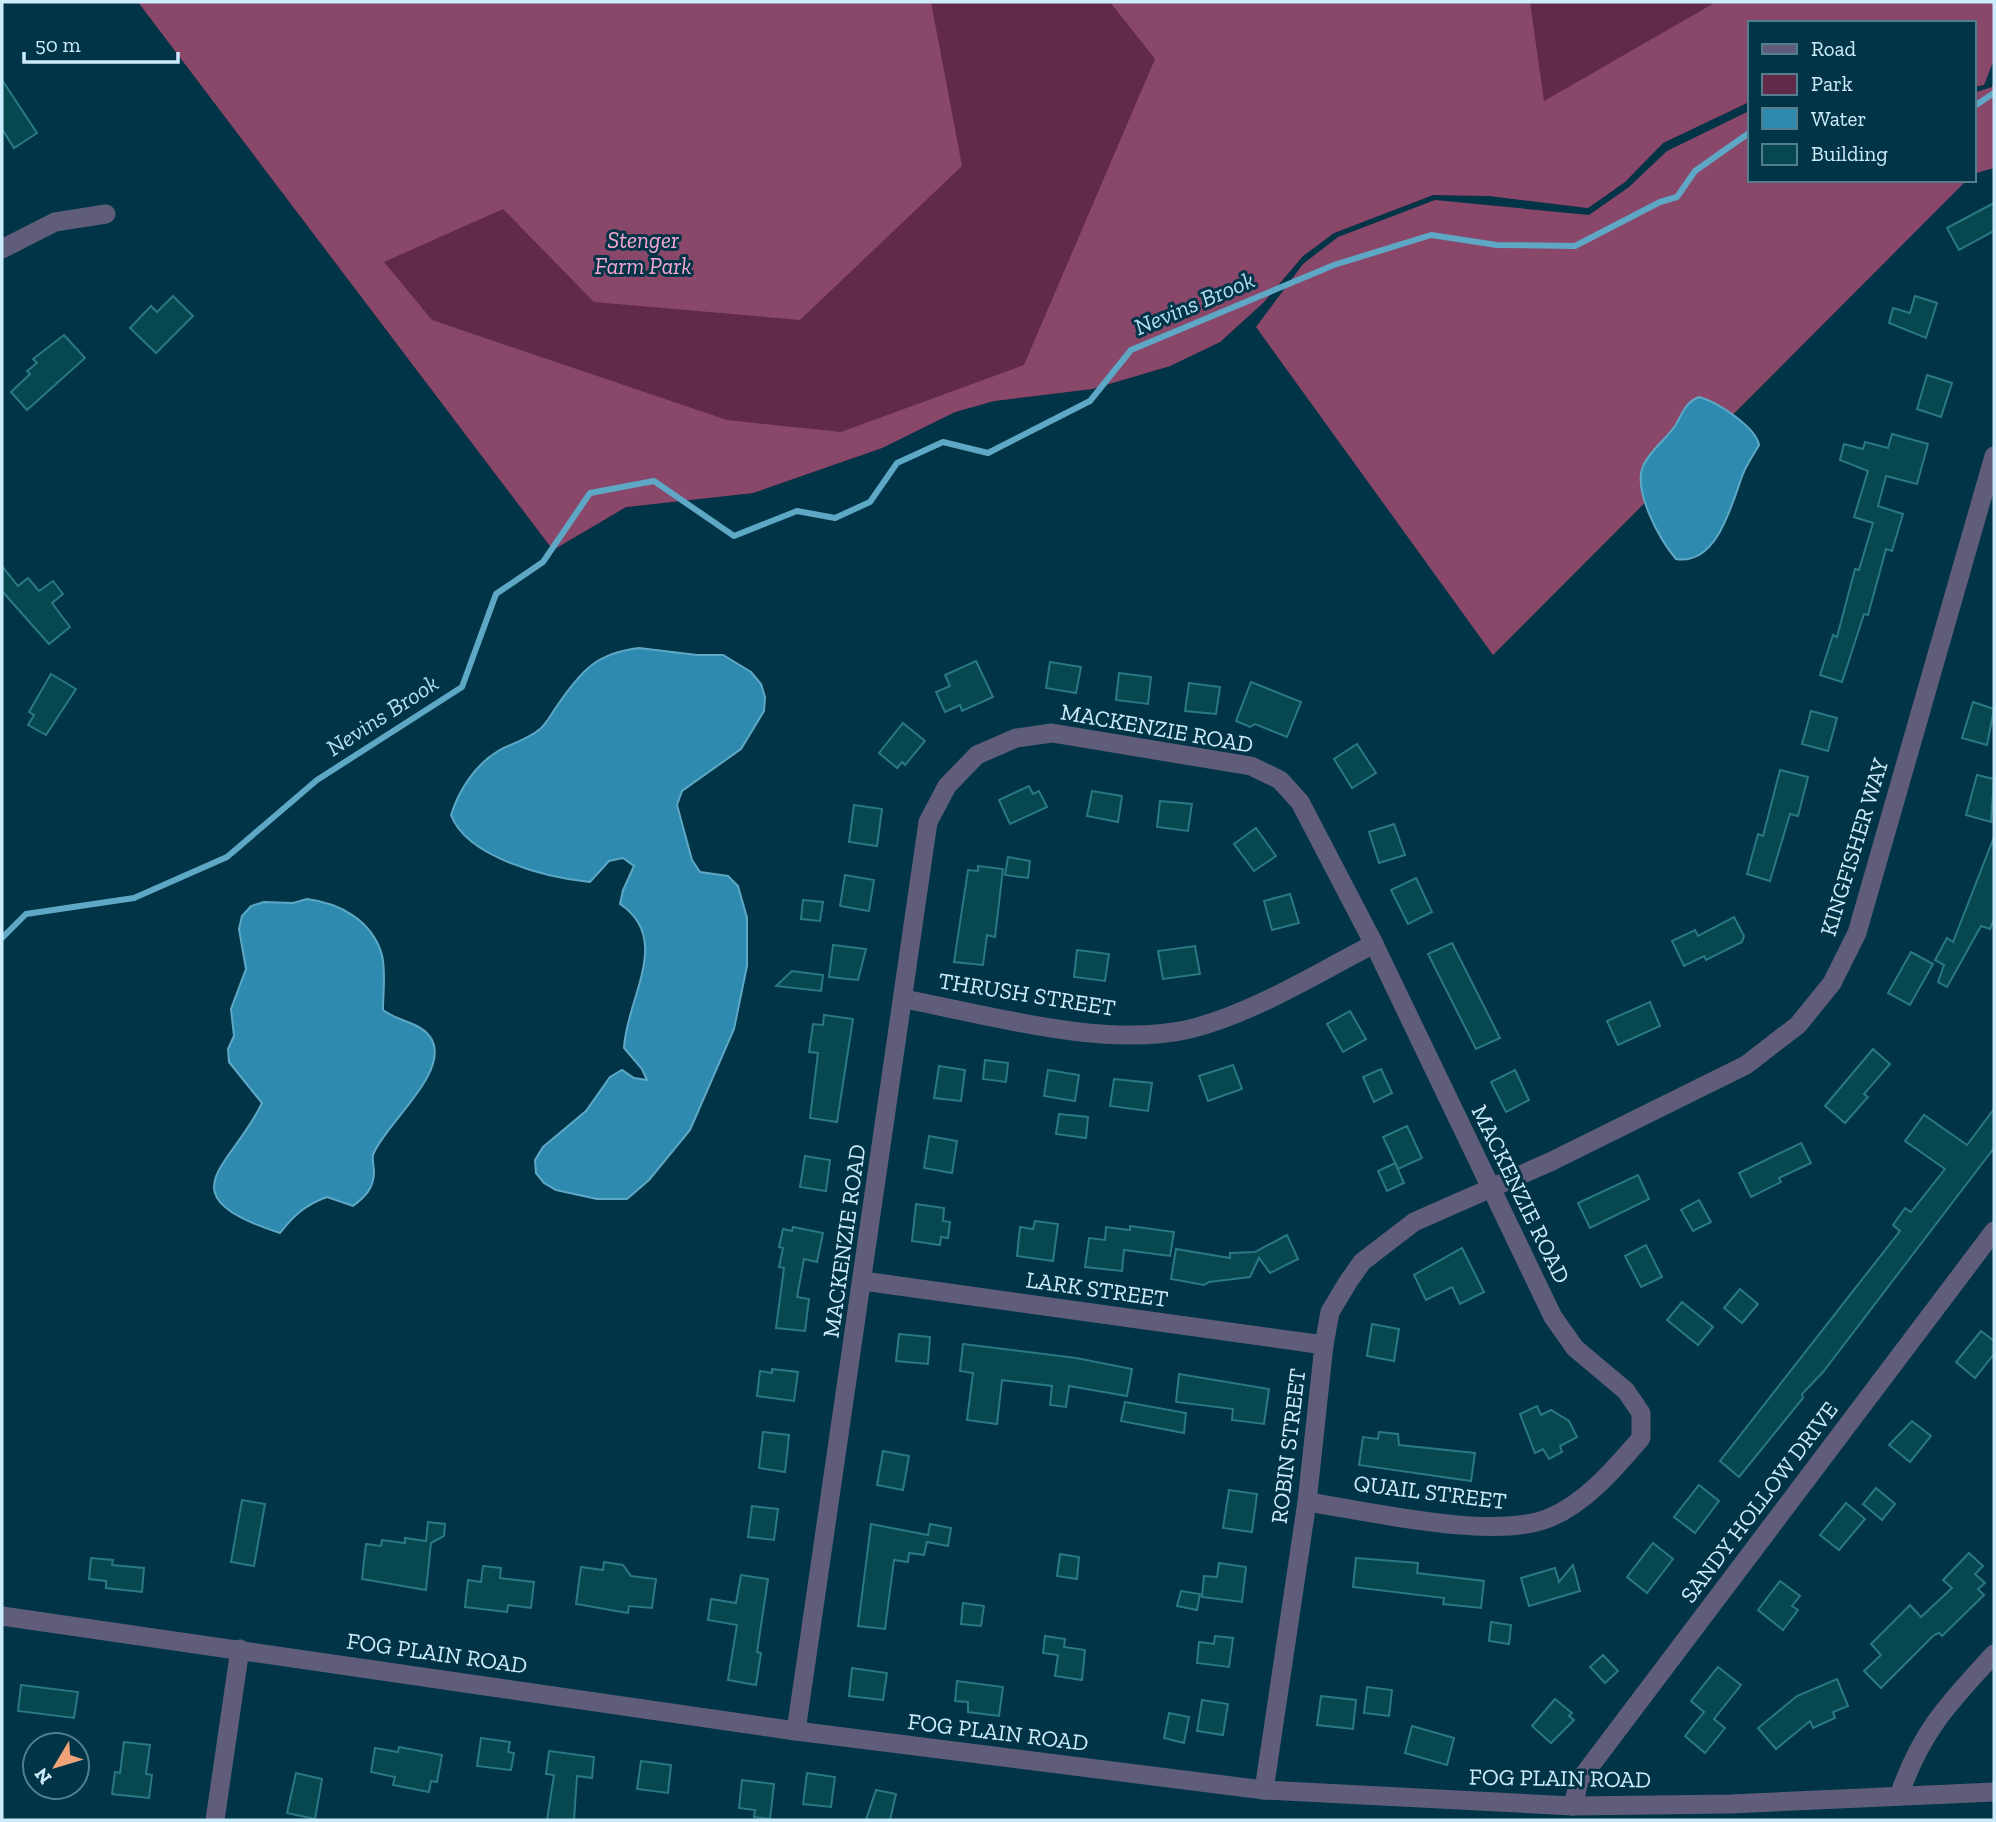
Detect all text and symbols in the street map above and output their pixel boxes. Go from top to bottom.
scale bar [24,21,178,65]
legend [1748,21,1975,182]
text: 50 m [35,32,81,57]
text: Road [1811,36,1857,61]
text: Park [1811,71,1853,96]
text: Water [1811,106,1866,131]
text: Building [1811,141,1888,166]
park label: Stenger Farm Park [595,226,691,280]
water label: Nevins Brook [1129,265,1259,341]
water label: Nevins Brook [320,668,444,762]
street label: MACKENZIE ROAD [1058,697,1256,759]
street label: KINGFISHER WAY [1814,754,1895,939]
street label: THRUSH STREET [936,966,1118,1022]
street label: MACKENZIE ROAD [1466,1100,1576,1288]
street label: MACKENZIE ROAD [817,1142,871,1340]
street label: LARK STREET [1024,1265,1170,1313]
street label: ROBIN STREET [1265,1367,1311,1525]
street label: SANDY HOLLOW DRIVE [1674,1396,1844,1608]
street label: QUAIL STREET [1352,1469,1508,1515]
street label: FOG PLAIN ROAD [345,1626,529,1680]
street label: FOG PLAIN ROAD [906,1707,1090,1757]
north arrow [21,1731,91,1801]
street label: FOG PLAIN ROAD [1469,1762,1651,1794]
text: N [29,1763,57,1789]

